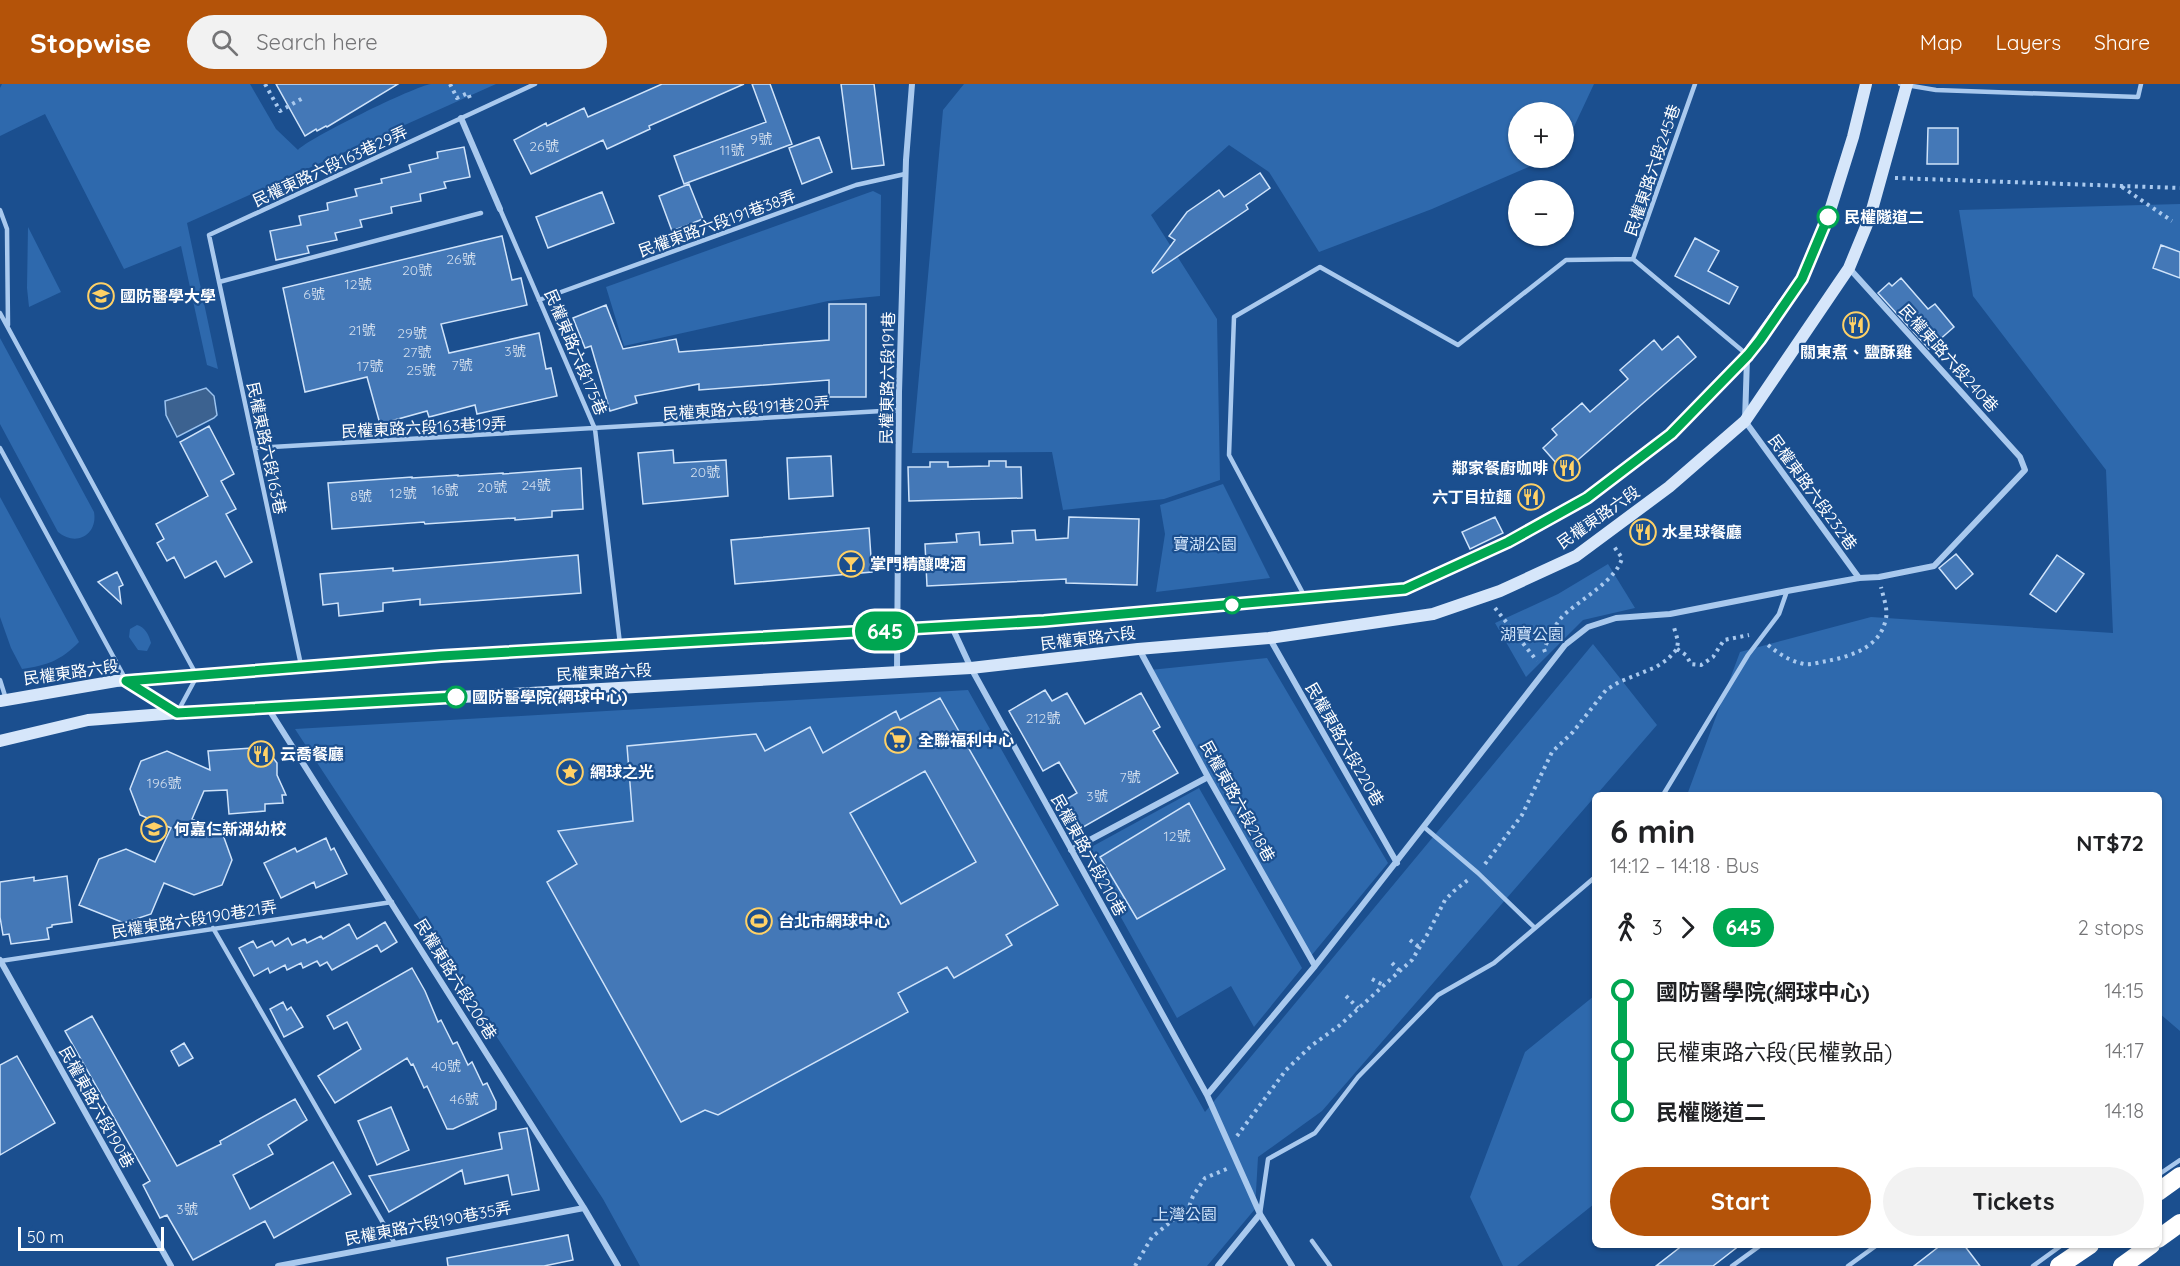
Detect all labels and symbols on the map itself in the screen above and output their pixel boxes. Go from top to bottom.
street label: 民權東路六段245巷 [1620,102,1684,238]
street label: 民權東路六段163巷29弄 [249,121,411,211]
house number: 9號 [750,130,772,148]
house number: 26號 [529,137,559,155]
house number: 11號 [720,141,744,159]
street label: 民權東路六段191巷38弄 [636,185,798,261]
marker: 民權隧道二 [1817,206,1839,228]
place label: 民權隧道二 [1844,207,1924,227]
house number: 26號 [446,250,476,268]
house number: 20號 [402,261,432,279]
house number: 12號 [345,275,371,293]
school or university icon: 國防醫學大學 [86,281,116,311]
house number: 6號 [303,285,325,303]
place label: 國防醫學大學 [120,286,216,306]
street label: 民權東路六段175巷 [540,286,612,418]
street label: 民權東路六段240巷 [1895,300,2003,416]
restaurant icon: 關東煮、鹽酥雞 [1841,310,1871,340]
street label: 民權東路六段191巷 [876,311,898,445]
house number: 21號 [349,321,375,339]
house number: 29號 [397,324,427,342]
house number: 3號 [504,342,526,360]
place label: 關東煮、鹽酥雞 [1800,342,1912,362]
house number: 27號 [403,343,431,361]
house number: 7號 [451,356,473,374]
house number: 17號 [357,357,383,375]
house number: 25號 [406,361,436,379]
street label: 民權東路六段163巷 [243,380,291,516]
street label: 民權東路六段191巷20弄 [662,392,830,424]
street label: 民權東路六段163巷19弄 [341,413,507,441]
street label: 民權東路六段232巷 [1764,430,1862,554]
restaurant icon: 鄰家餐廚咖啡 [1552,453,1582,483]
place label: 鄰家餐廚咖啡 [1452,458,1548,478]
house number: 20號 [690,463,720,481]
house number: 24號 [522,476,550,494]
house number: 20號 [477,478,507,496]
house number: 16號 [432,481,458,499]
street label: 民權東路六段 [1553,481,1643,553]
restaurant icon: 六丁目拉麵 [1516,482,1546,512]
house number: 12號 [390,484,416,502]
house number: 8號 [350,487,372,505]
place label: 六丁目拉麵 [1432,487,1512,507]
restaurant icon: 水星球餐廳 [1628,517,1658,547]
place label: 水星球餐廳 [1662,522,1742,542]
park label: 寶湖公園 [1173,534,1237,554]
bar icon: 掌門精釀啤酒 [836,549,866,579]
place label: 掌門精釀啤酒 [870,554,966,574]
unlabelled marker [1223,596,1241,614]
line badge: 645 [850,612,920,650]
street label: 民權東路六段 [1039,622,1137,654]
park label: 湖寶公園 [1500,624,1564,644]
street label: 民權東路六段 [22,655,120,689]
street label: 民權東路六段 [556,660,652,684]
street label: 民權東路六段220巷 [1302,679,1388,809]
marker: 國防醫學院(網球中心) [445,686,467,708]
place label: 國防醫學院(網球中心) [472,687,628,707]
house number: 212號 [1026,709,1060,727]
supermarket icon: 全聯福利中心 [883,725,913,755]
place label: 全聯福利中心 [918,730,1014,750]
street label: 民權東路六段218巷 [1196,737,1280,865]
restaurant icon: 云喬餐廳 [246,739,276,769]
place label: 云喬餐廳 [280,744,344,764]
place icon: 網球之光 [555,757,585,787]
place label: 網球之光 [590,762,654,782]
house number: 7號 [1119,768,1141,786]
house number: 196號 [147,774,181,792]
house number: 3號 [1086,787,1108,805]
street label: 民權東路六段210巷 [1047,791,1131,919]
school or university icon: 何嘉仁新湖幼校 [139,814,169,844]
place label: 何嘉仁新湖幼校 [174,819,287,839]
house number: 12號 [1164,827,1190,845]
street label: 民權東路六段190巷21弄 [110,896,278,942]
sports icon: 台北市網球中心 [744,906,774,936]
place label: 台北市網球中心 [778,911,890,931]
street label: 民權東路六段206巷 [411,915,501,1043]
street label: 民權東路六段190巷 [55,1043,139,1171]
house number: 40號 [431,1057,461,1075]
house number: 46號 [450,1090,478,1108]
street label: 民權東路六段190巷35弄 [343,1197,513,1249]
house number: 3號 [176,1200,198,1218]
park label: 上灣公園 [1153,1204,1217,1224]
scale bar [18,1224,164,1252]

